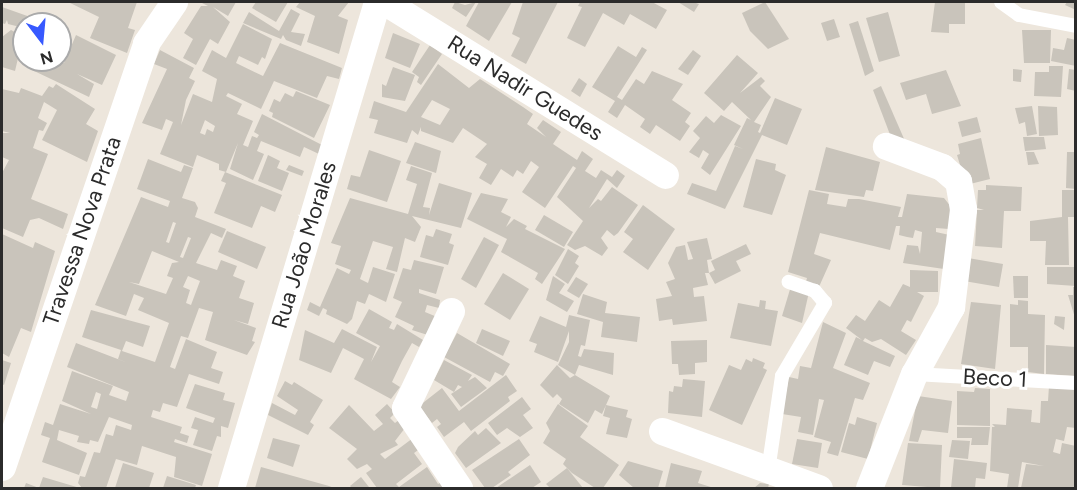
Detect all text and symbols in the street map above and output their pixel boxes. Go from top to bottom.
north arrow [12,12,72,72]
street label: Rua Nadir Guedes [443,30,607,146]
text: N [38,47,55,69]
street label: Travessa Nova Prata [37,133,127,329]
street label: Rua João Morales [266,158,342,332]
street label: Beco 1 [962,363,1028,393]

